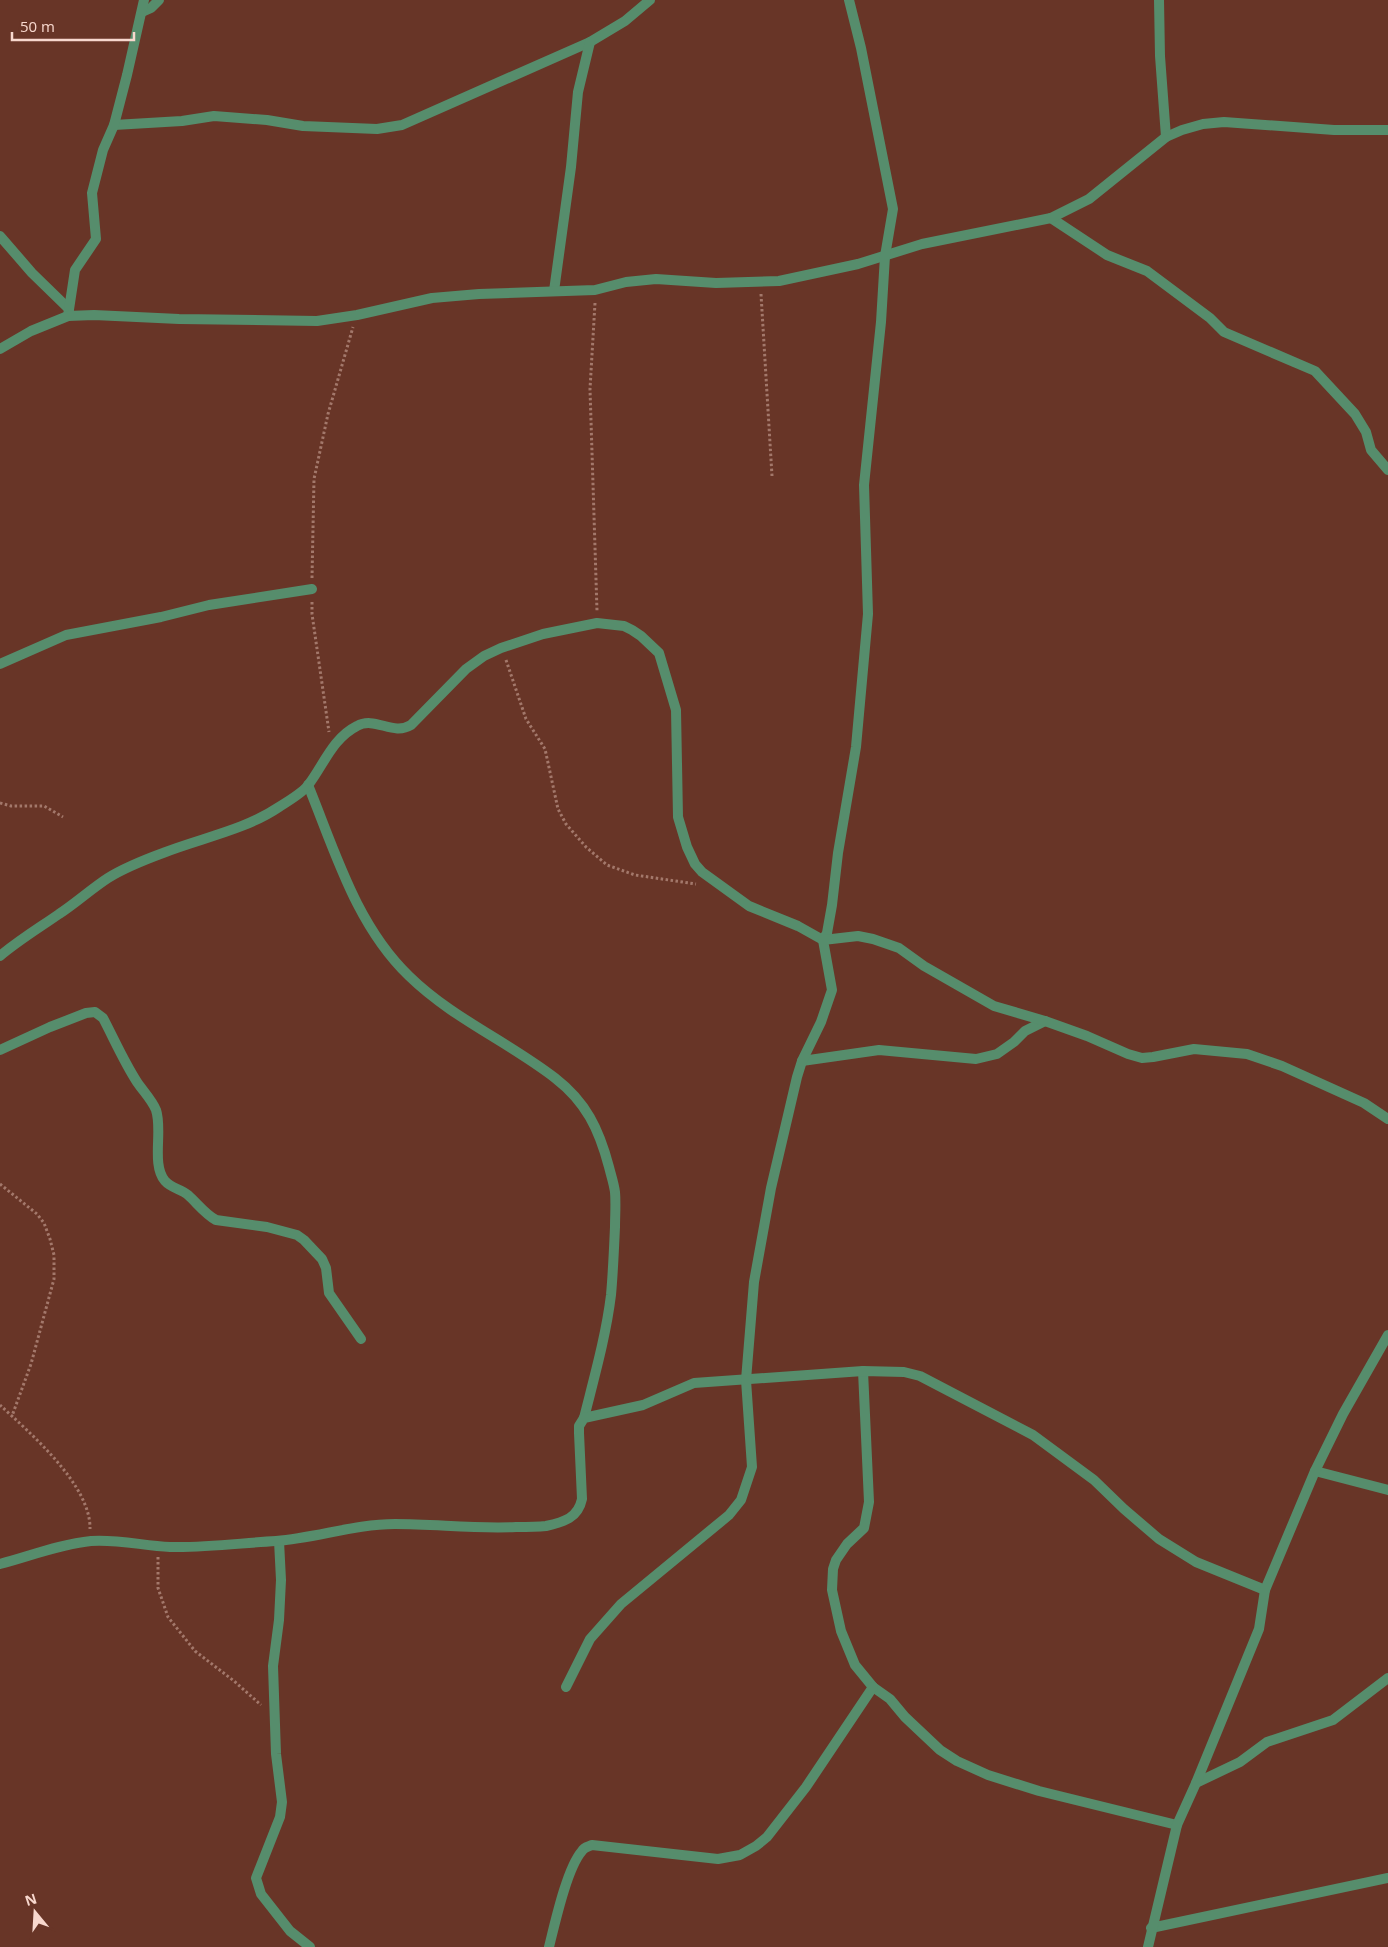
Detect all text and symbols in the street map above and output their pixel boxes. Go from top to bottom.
scale bar [12,10,135,42]
text: 50 m [20,16,55,36]
north arrow [10,1887,60,1937]
text: N [22,1888,39,1910]

